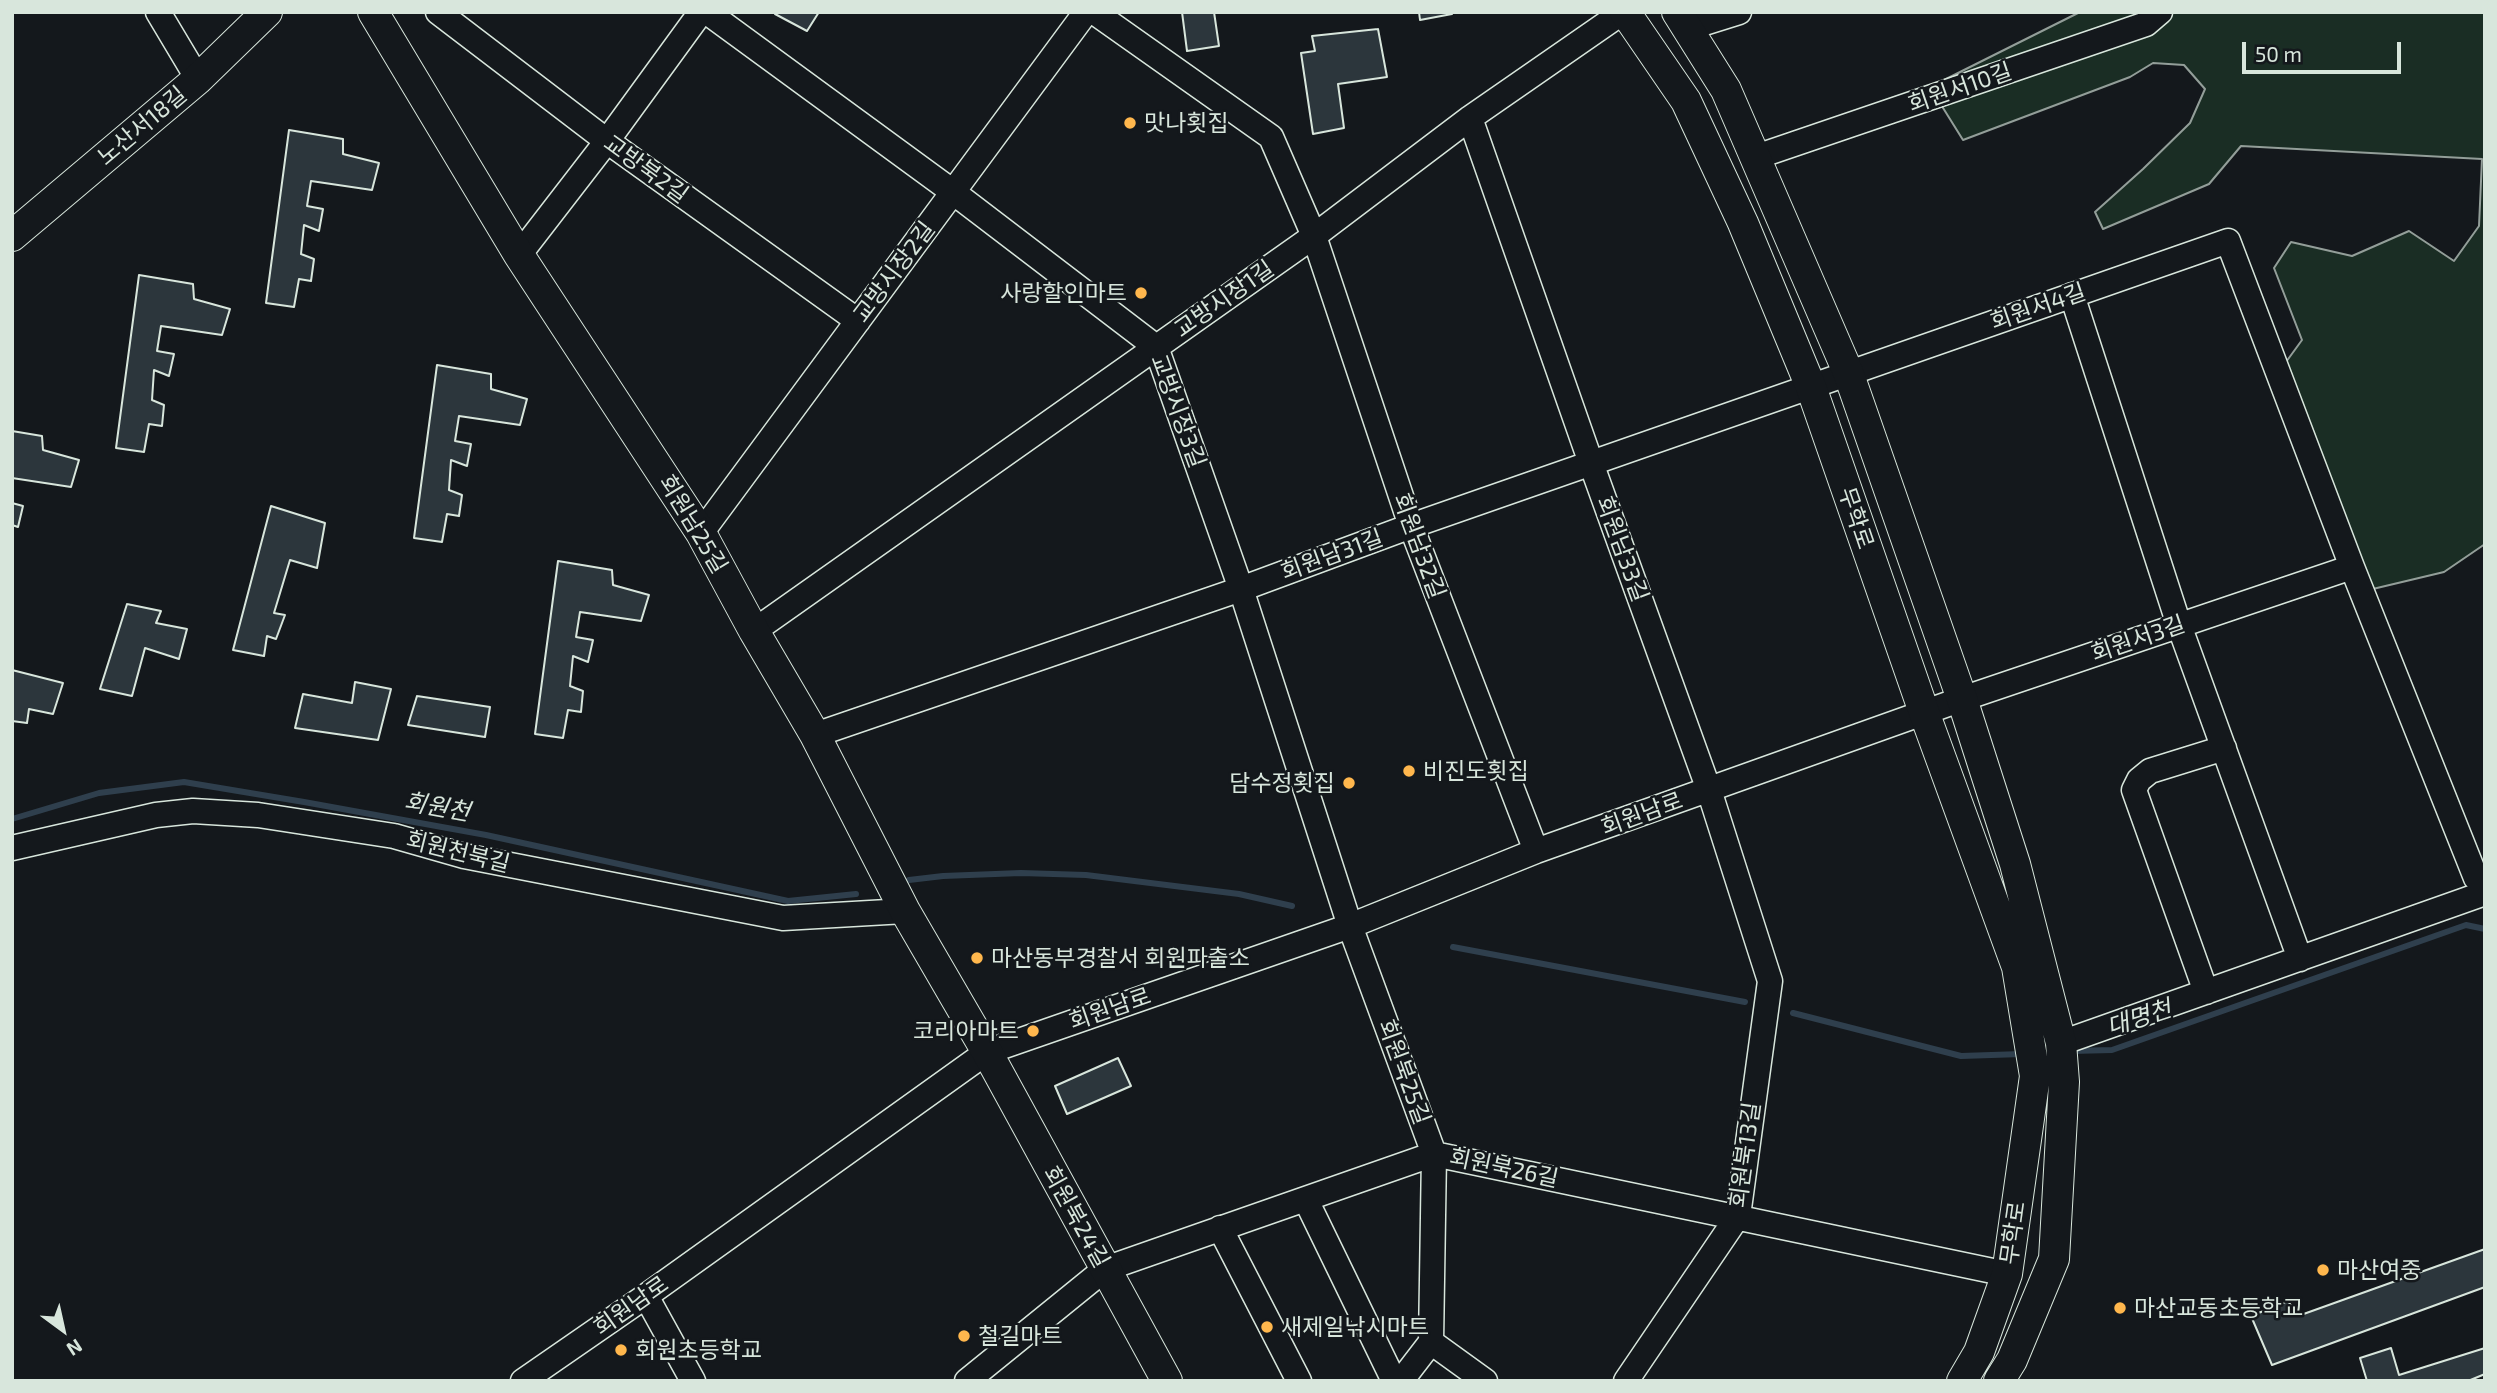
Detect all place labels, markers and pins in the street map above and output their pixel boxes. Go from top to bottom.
place label: 맛나횟집 [1144,109,1229,137]
marker: 맛나횟집 [1122,115,1138,131]
place label: 사랑할인마트 [1000,279,1127,307]
marker: 사랑할인마트 [1133,285,1149,301]
place label: 비진도횟집 [1423,757,1529,785]
marker: 비진도횟집 [1401,763,1417,779]
place label: 담수정횟집 [1229,769,1335,797]
marker: 담수정횟집 [1341,775,1357,791]
place label: 마산동부경찰서 회원파출소 [991,944,1250,972]
marker: 마산동부경찰서 회원파출소 [969,950,985,966]
place label: 코리아마트 [913,1017,1019,1045]
marker: 코리아마트 [1025,1023,1041,1039]
place label: 마산여중 [2337,1256,2422,1284]
marker: 마산여중 [2315,1262,2331,1278]
place label: 마산교동초등학교 [2134,1294,2303,1322]
marker: 마산교동초등학교 [2112,1300,2128,1316]
place label: 새제일낚시마트 [1281,1313,1429,1341]
marker: 새제일낚시마트 [1259,1319,1275,1335]
place label: 철길마트 [978,1322,1063,1350]
marker: 철길마트 [956,1328,972,1344]
place label: 회원초등학교 [635,1336,762,1364]
marker: 회원초등학교 [613,1342,629,1358]

